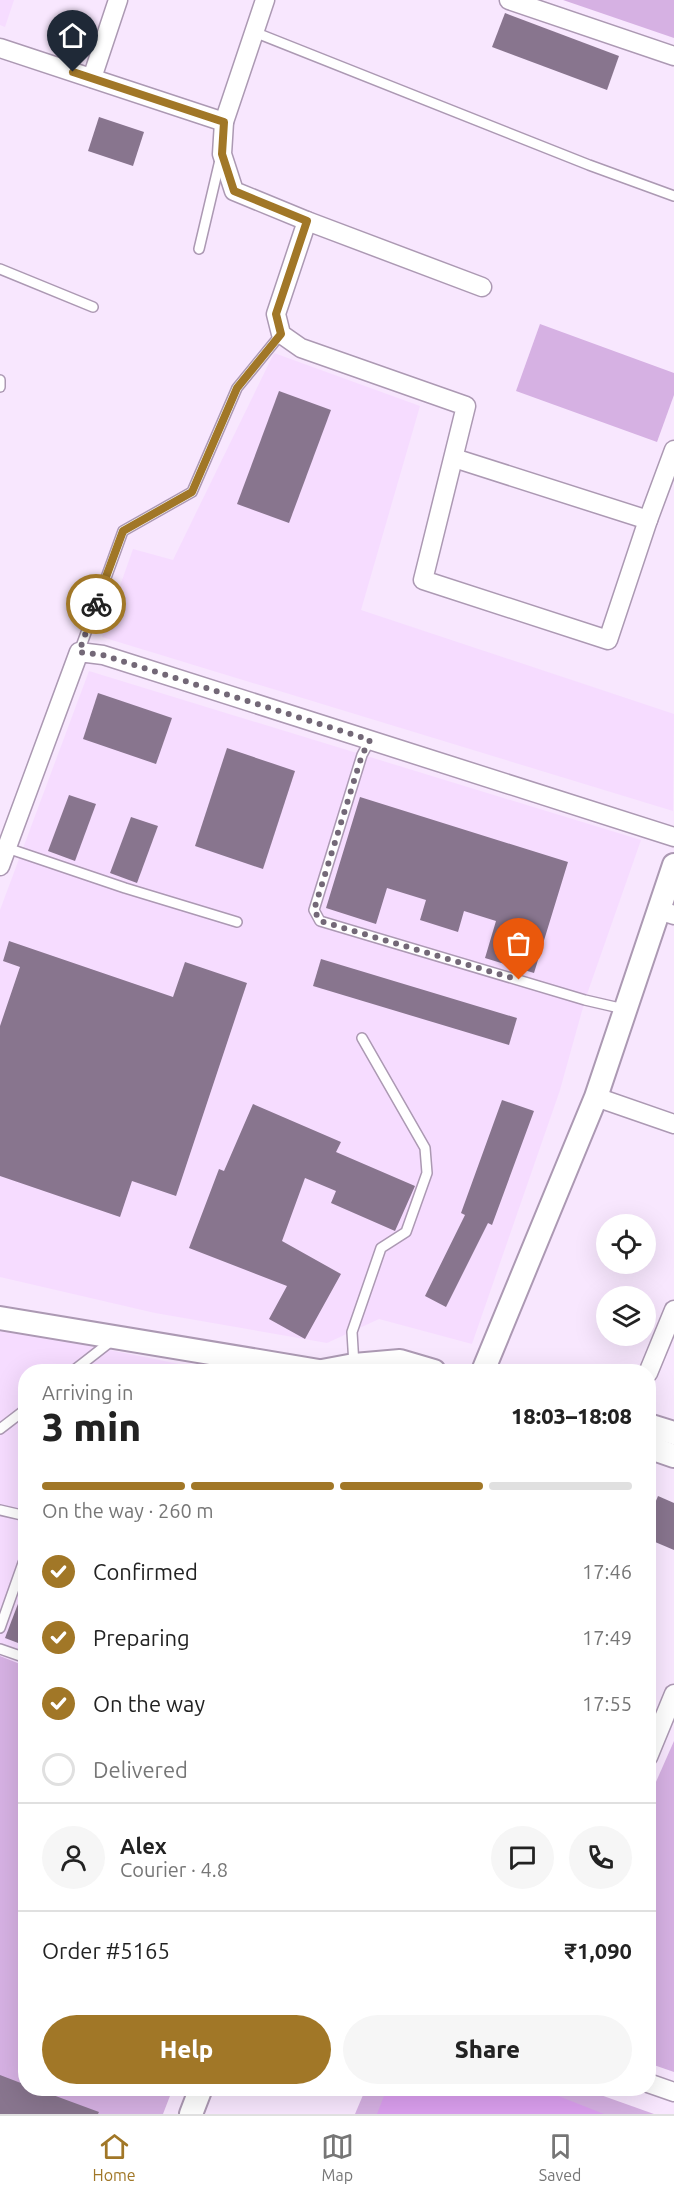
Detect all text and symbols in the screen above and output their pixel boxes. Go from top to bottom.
pin [47,10,98,72]
icon: home [56,19,89,52]
courier [66,574,126,634]
icon: bike [80,588,113,621]
pin [493,918,544,980]
icon: bag [502,927,535,960]
map controls [596,1214,656,1346]
button: locate [596,1214,656,1274]
button: layers [596,1286,656,1346]
text: Arriving in [42,1381,133,1404]
text: 18:03–18:08 [511,1403,632,1428]
text: 3 min [42,1405,141,1448]
text: On the way · 260 m [42,1499,214,1522]
icon: check [42,1555,75,1588]
text: Confirmed [93,1559,198,1584]
text: 17:46 [582,1560,632,1583]
icon: check [42,1621,75,1654]
text: Preparing [93,1625,190,1650]
text: 17:49 [582,1626,632,1649]
icon: check [42,1687,75,1720]
text: On the way [93,1691,205,1716]
text: 17:55 [582,1692,632,1715]
text: Delivered [93,1757,188,1782]
button: person [42,1826,105,1889]
button: chat [491,1826,554,1889]
button: phone [569,1826,632,1889]
text: Alex [120,1833,167,1858]
text: Courier · 4.8 [120,1858,228,1881]
text: Order #5165 [42,1938,170,1963]
text: ₹1,090 [565,1938,632,1963]
button: Help [42,2015,331,2084]
button: Share [343,2015,632,2084]
tab: Home [93,2130,136,2184]
tab: Map [321,2130,354,2184]
tab: Saved [539,2130,581,2184]

